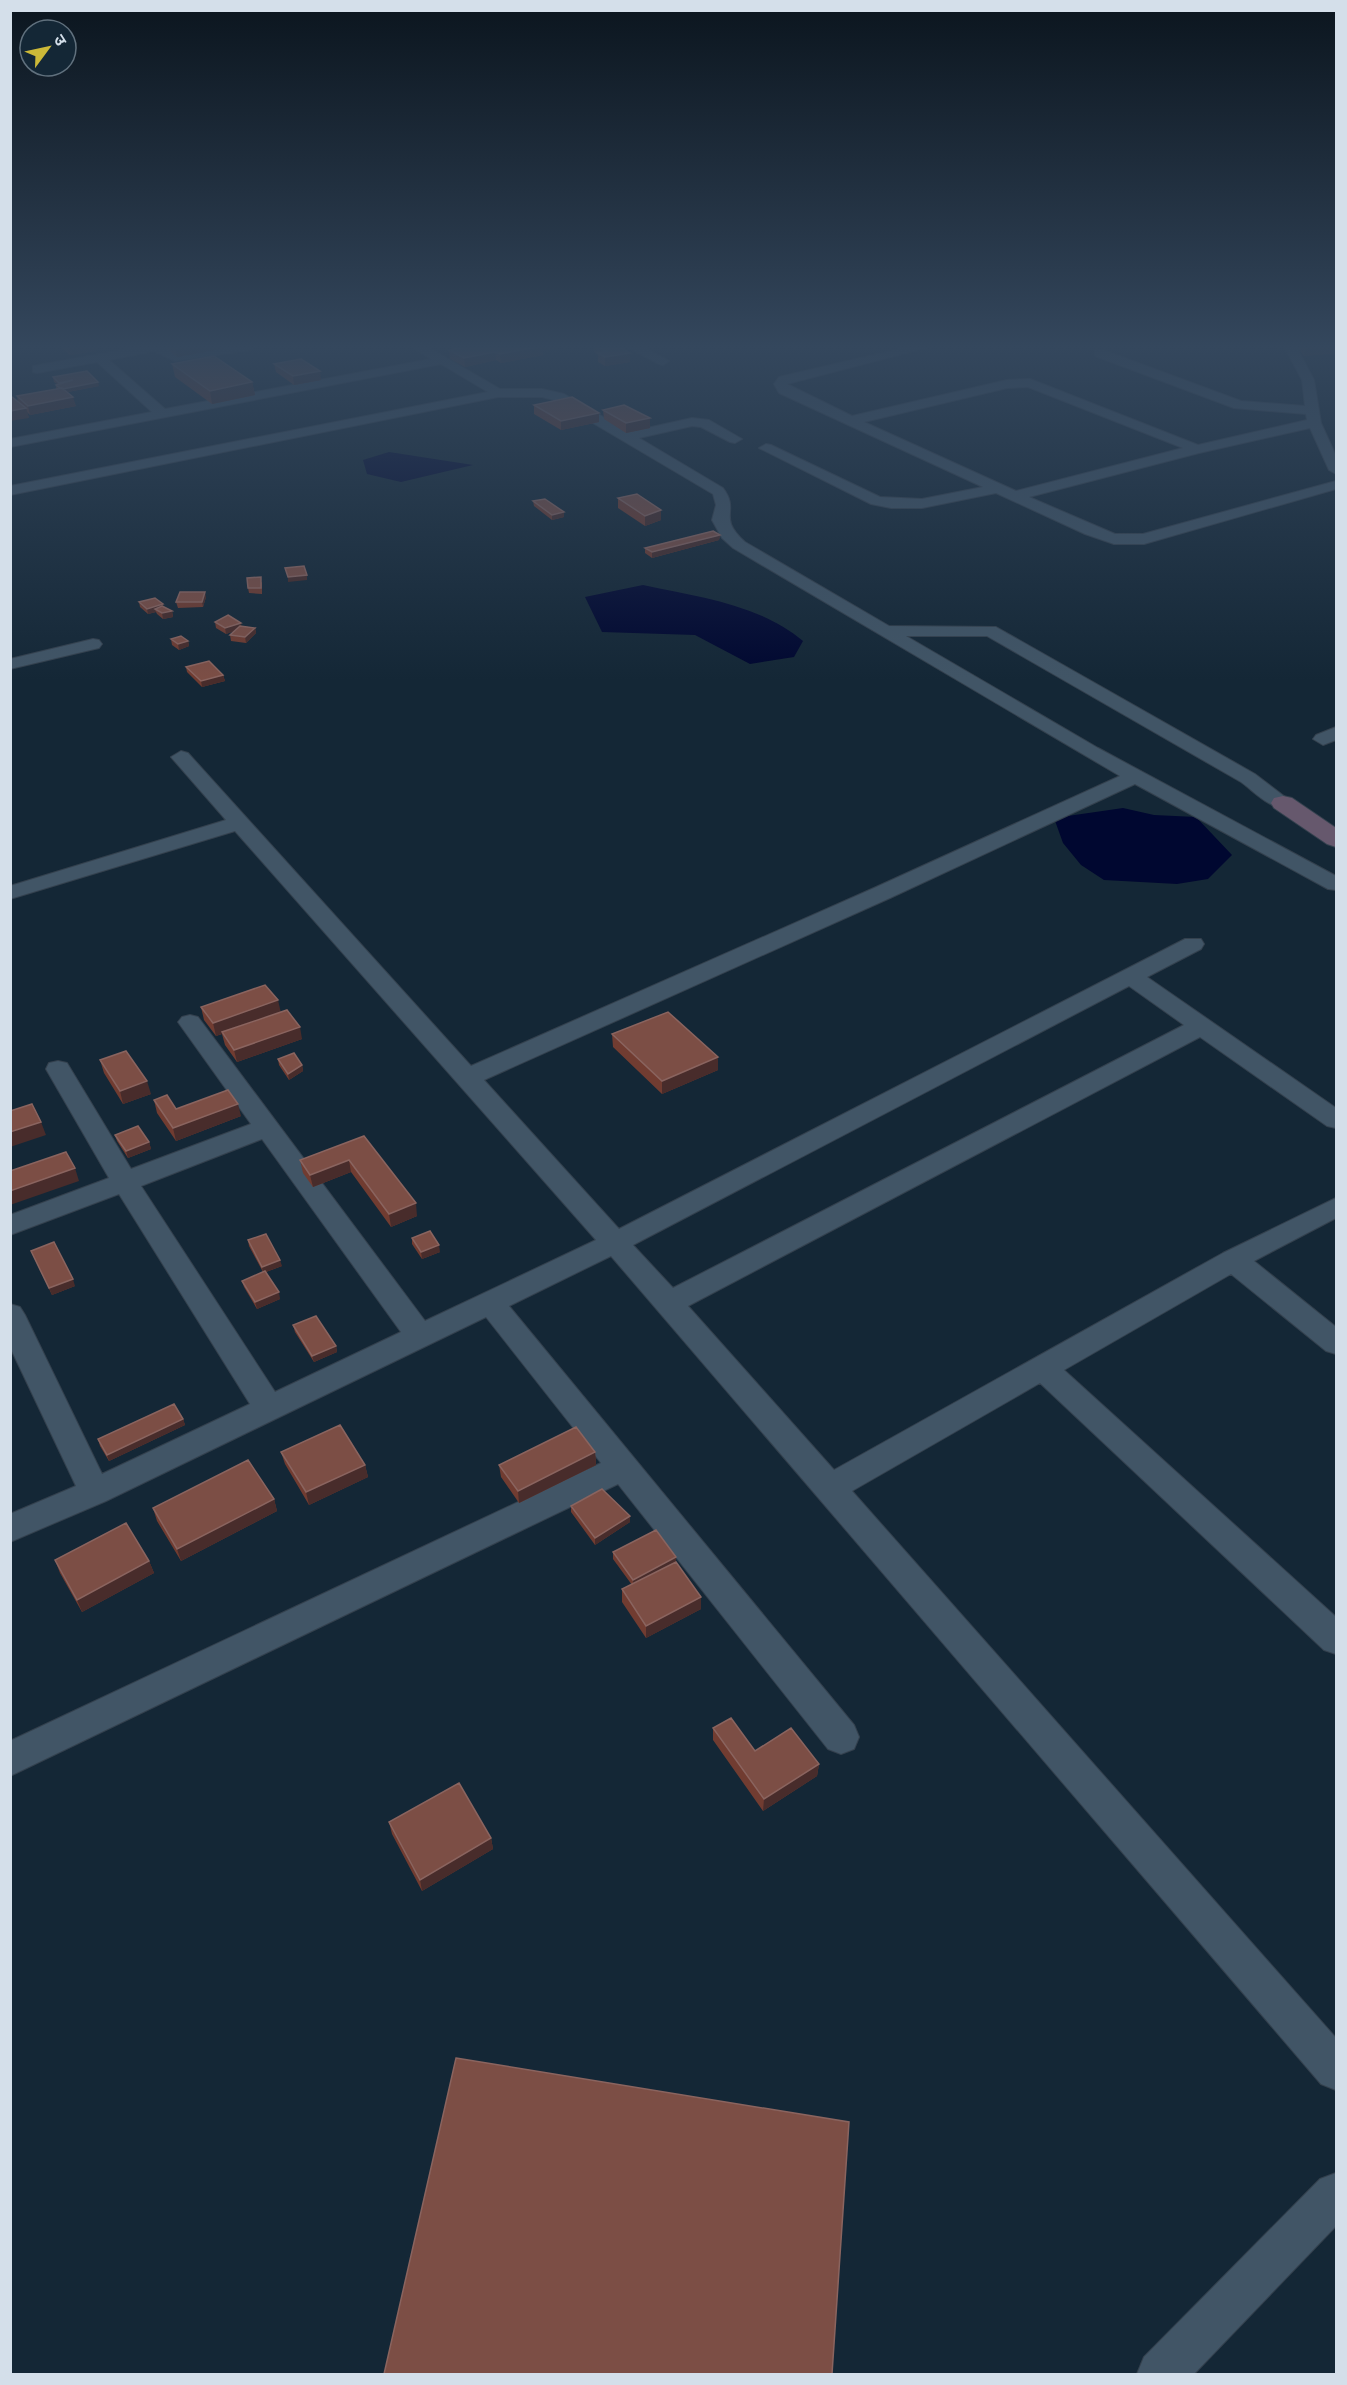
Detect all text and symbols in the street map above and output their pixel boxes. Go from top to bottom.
north arrow [18,18,78,78]
text: उ [47,30,73,51]

